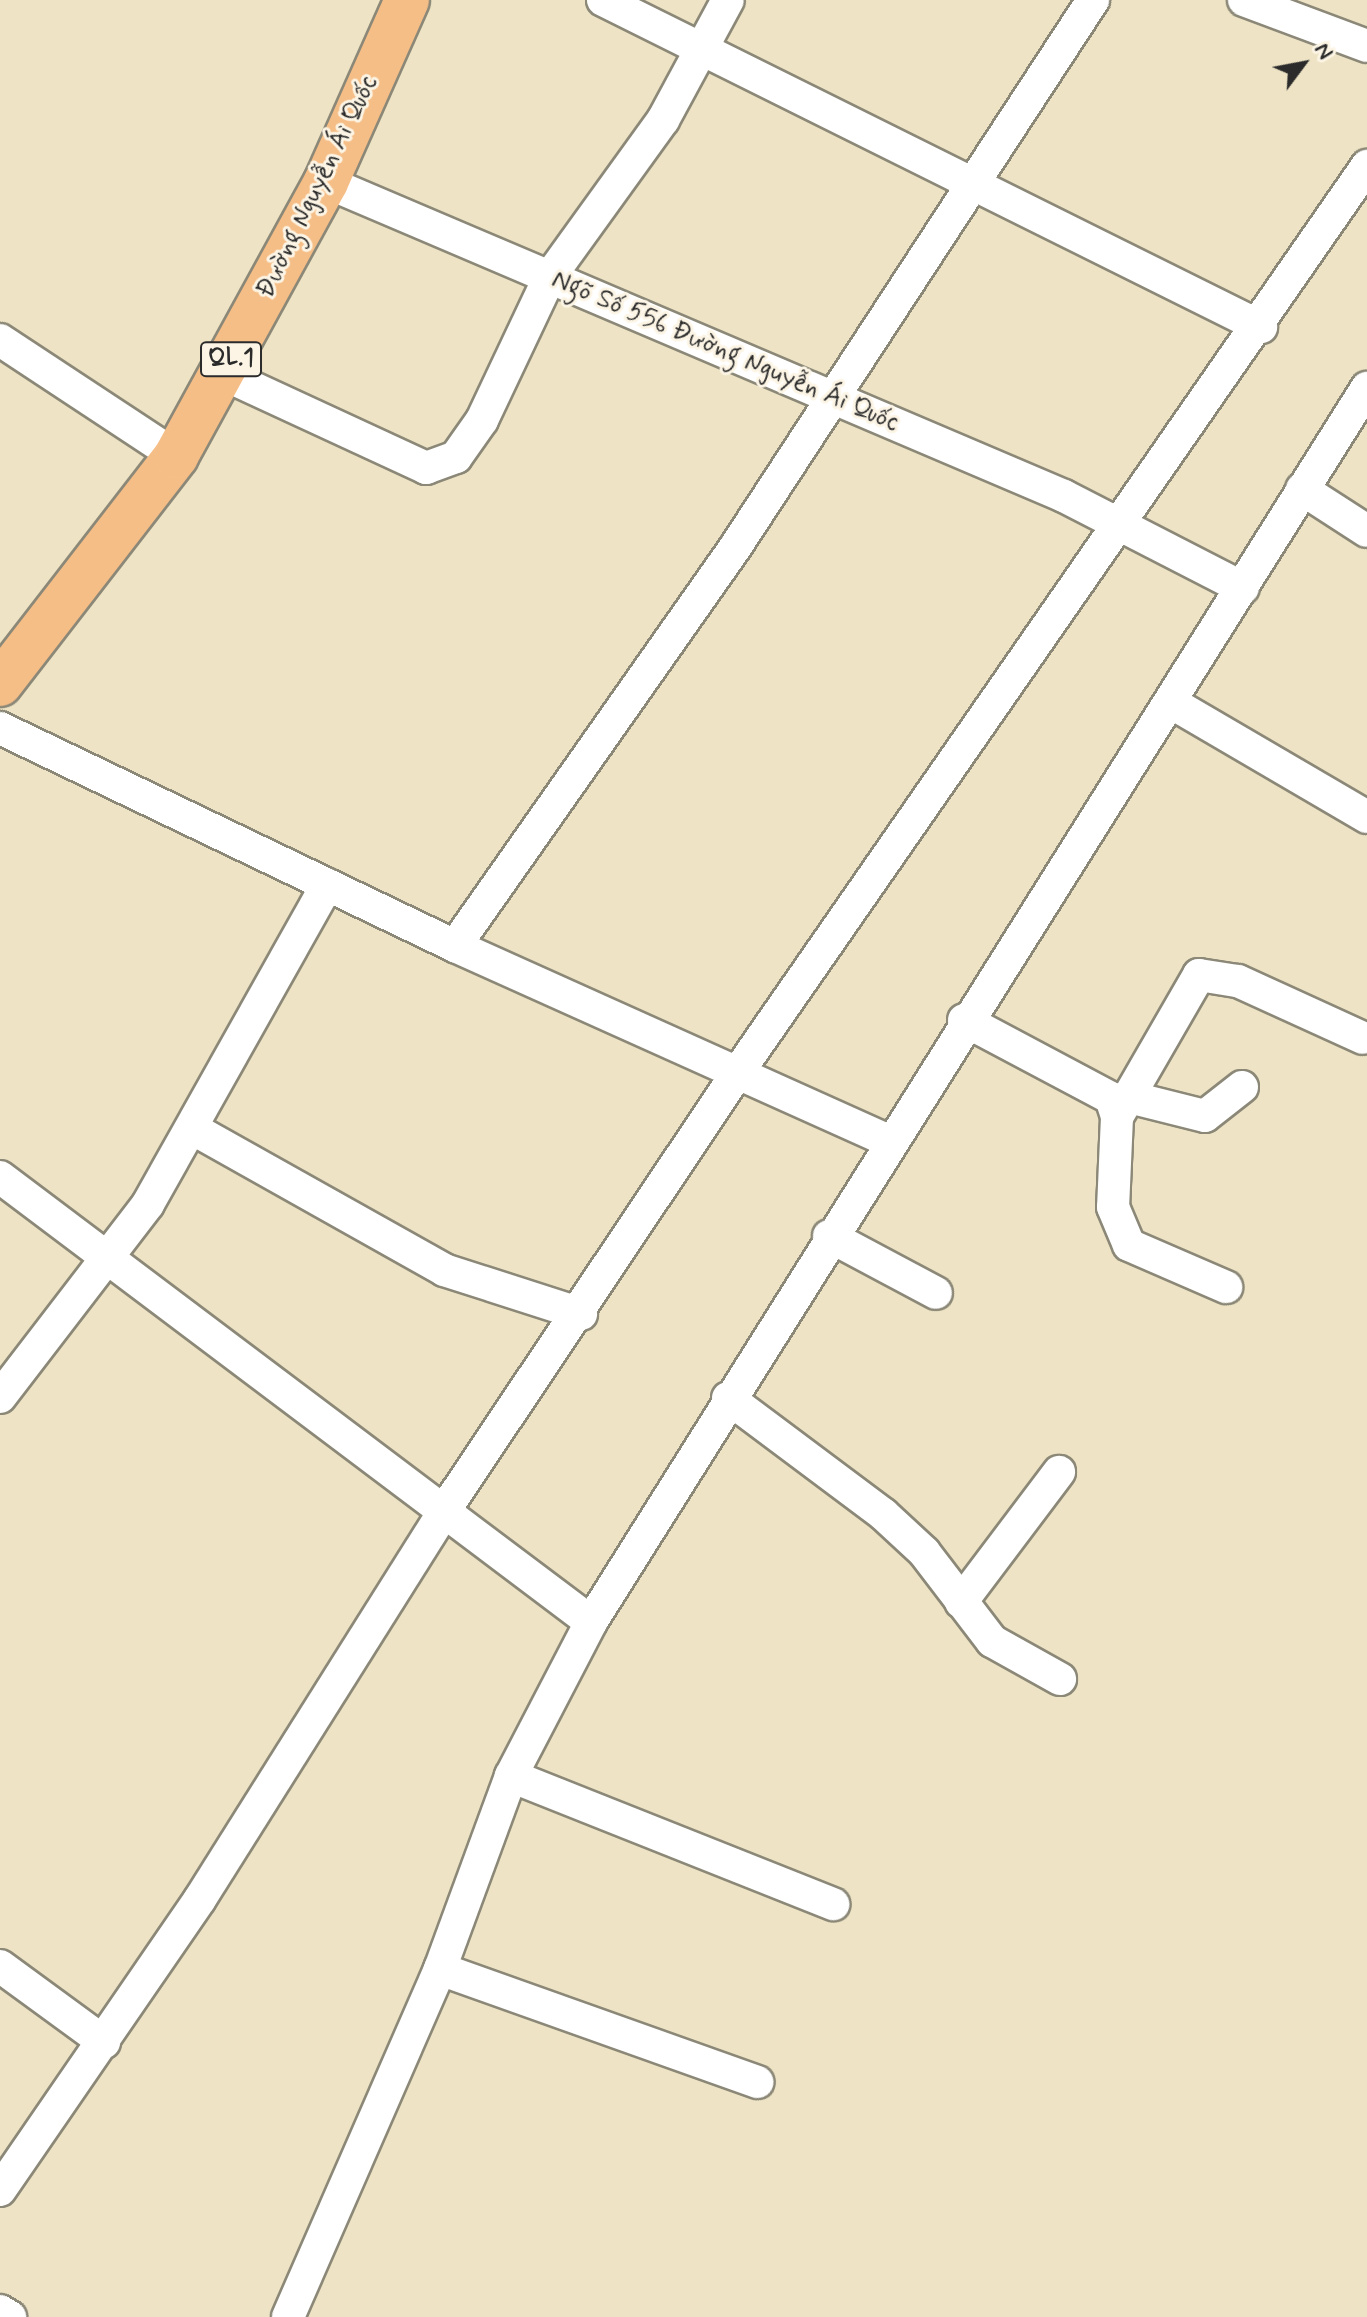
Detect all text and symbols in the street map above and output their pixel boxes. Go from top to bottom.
north arrow [1263,24,1343,104]
text: N [1308,38,1339,65]
street label: Đường Nguyễn Ái Quốc [250,69,386,305]
street label: Ngõ Số 556 Đường Nguyễn Ái Quốc [545,264,905,440]
road number: QL.1 [199,339,263,379]

